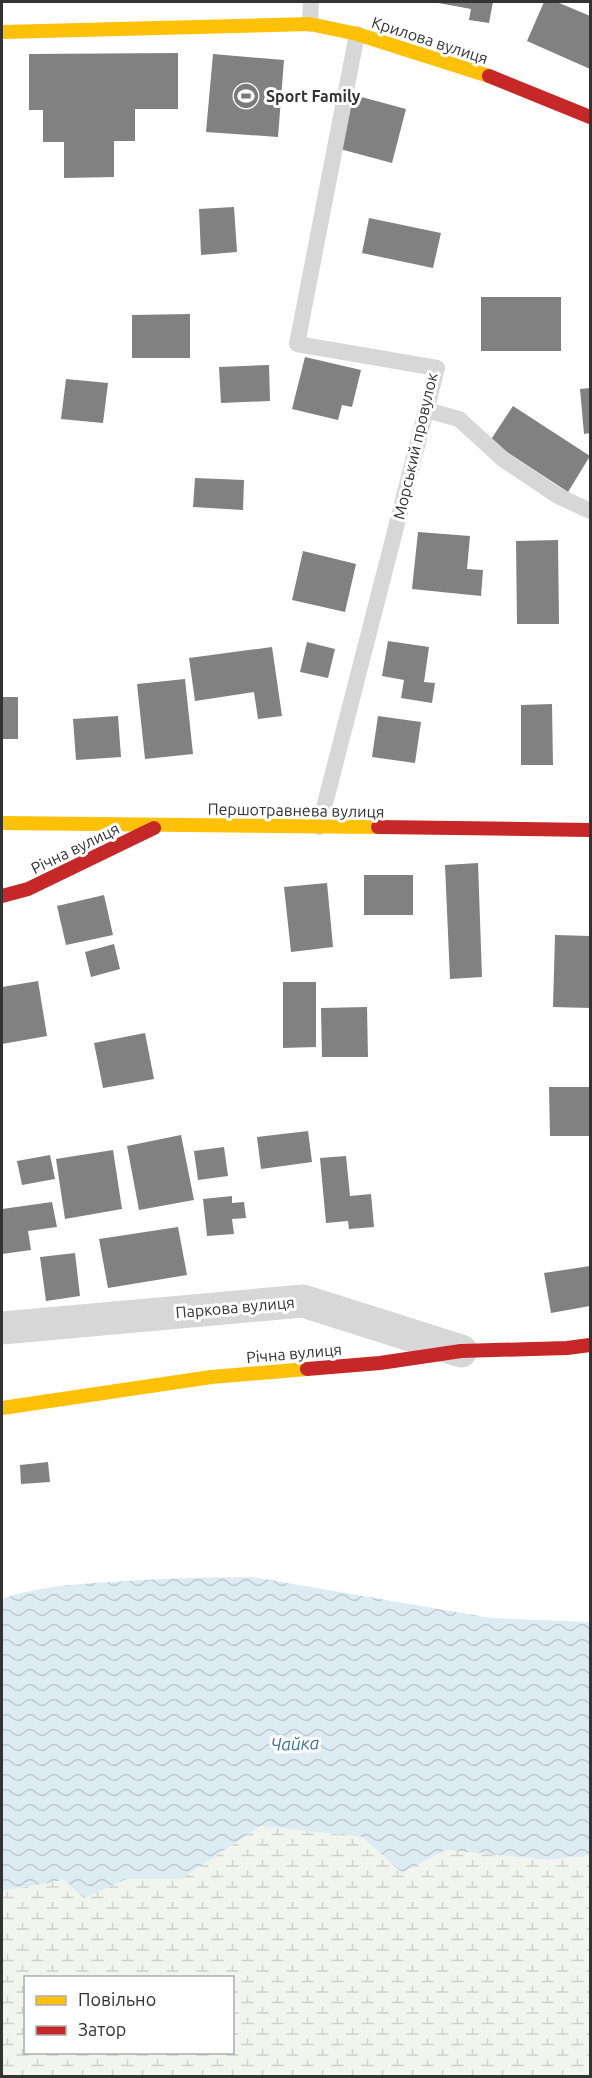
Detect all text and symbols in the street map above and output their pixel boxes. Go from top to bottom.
street label: Крилова вулиця [370,13,490,67]
sports icon: Sport Family [231,81,261,111]
place label: Sport Family [266,87,361,105]
street label: Морський провулок [389,371,441,521]
street label: Першотравнева вулиця [207,799,385,821]
street label: Річна вулиця [28,819,122,877]
street label: Паркова вулиця [175,1293,295,1321]
street label: Річна вулиця [245,1340,343,1366]
water label: Чайка [270,1732,320,1754]
legend [24,1976,234,2054]
text: Повільно [78,1989,156,2009]
text: Затор [78,2019,126,2039]

